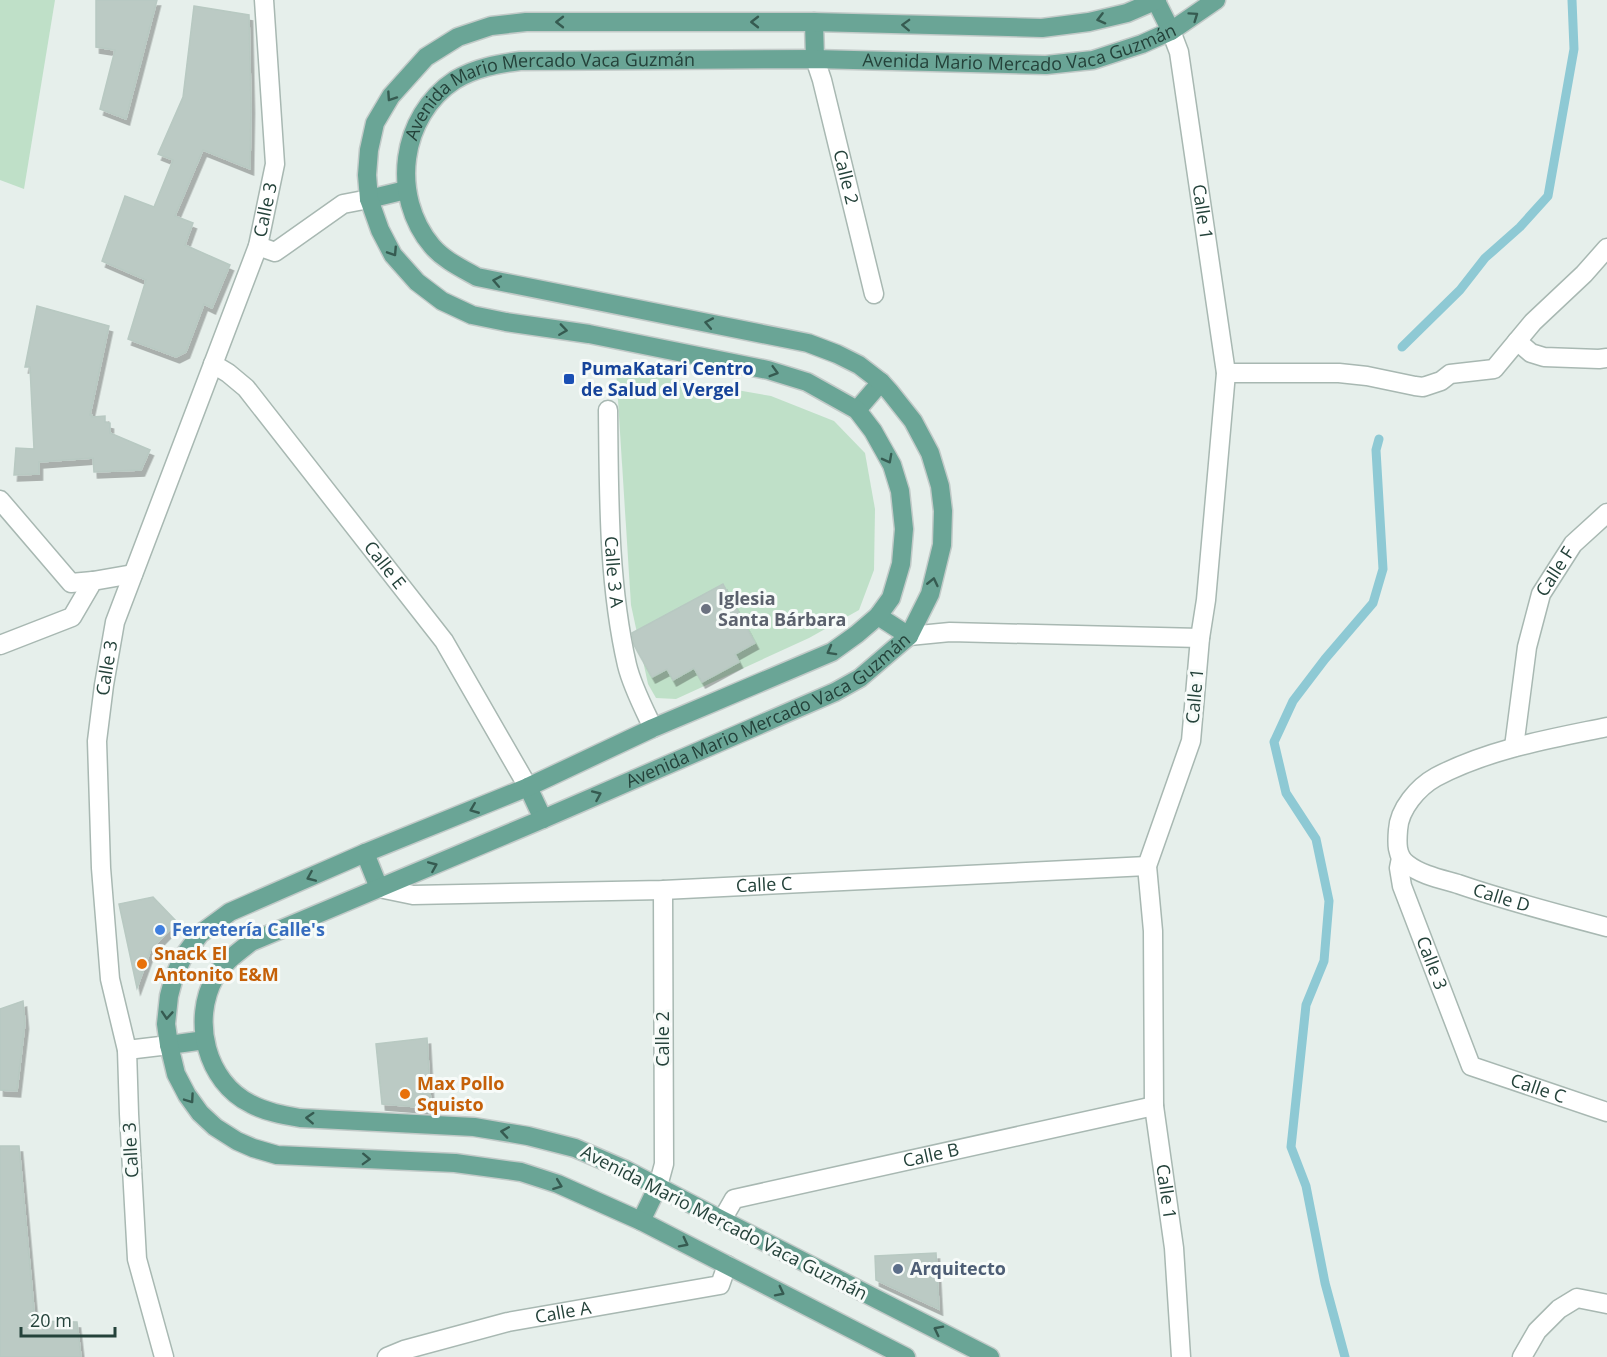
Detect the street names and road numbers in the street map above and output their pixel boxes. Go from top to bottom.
street label: Avenida Mario Mercado Vaca Guzmán [862,17,1180,76]
street label: Avenida Mario Mercado Vaca Guzmán [399,47,695,143]
street label: Calle 2 [828,147,865,207]
street label: Calle 3 [247,180,282,239]
street label: Calle 1 [1187,182,1219,241]
street label: Calle E [359,535,412,594]
street label: Calle 3 A [600,535,630,609]
street label: Calle F [1530,542,1579,601]
street label: Avenida Mario Mercado Vaca Guzmán [622,627,915,793]
street label: Calle 3 [90,638,123,697]
street label: Calle 1 [1180,667,1208,725]
street label: Calle C [735,871,793,897]
street label: Calle D [1470,877,1533,917]
street label: Calle 3 [1411,932,1454,993]
street label: Calle 2 [650,1011,674,1067]
street label: Calle C [1508,1067,1569,1108]
street label: Calle 3 [117,1122,143,1178]
street label: Calle B [900,1137,961,1172]
street label: Avenida Mario Mercado Vaca Guzmán [577,1139,872,1305]
street label: Calle 1 [1151,1162,1183,1221]
street label: Calle A [533,1295,593,1328]

